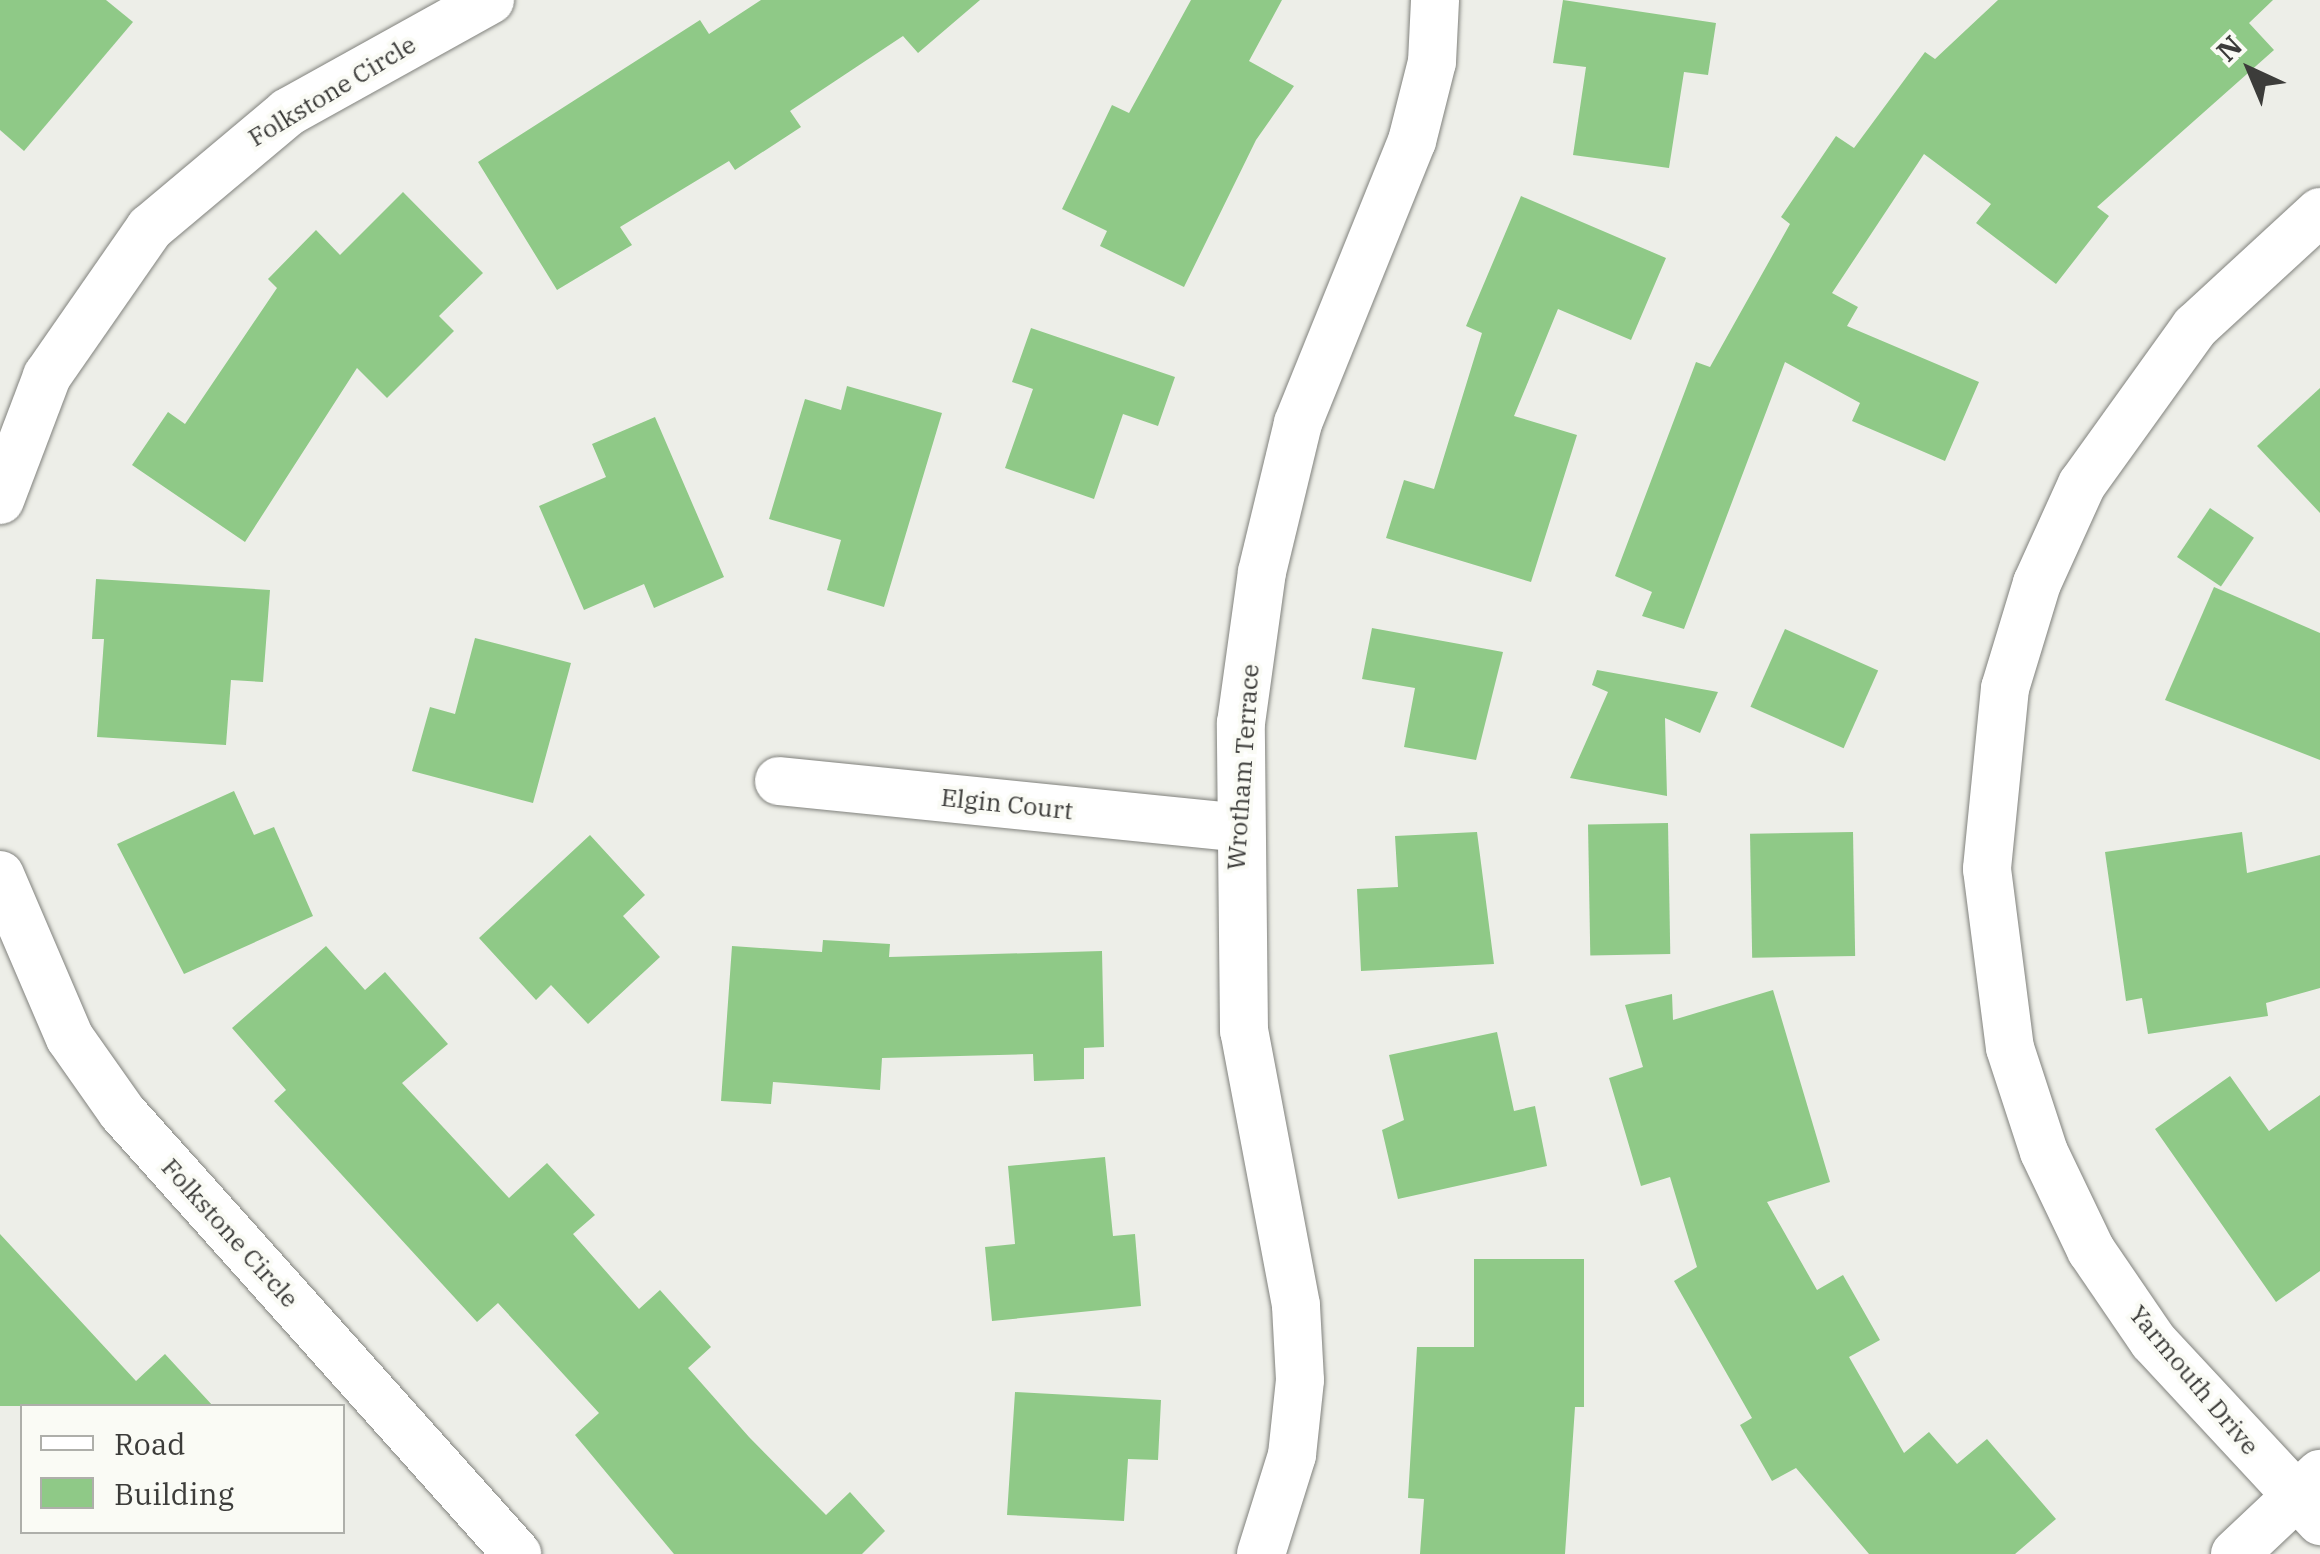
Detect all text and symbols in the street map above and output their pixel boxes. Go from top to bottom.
north arrow [2200,20,2300,120]
text: N [2208,27,2250,69]
street label: Folkstone Circle [243,29,421,153]
street label: Wrotham Terrace [1221,663,1265,871]
street label: Elgin Court [940,782,1074,826]
street label: Folkstone Circle [155,1152,305,1314]
street label: Yarmouth Drive [2123,1299,2265,1461]
legend [20,1404,345,1534]
text: Road [114,1424,186,1463]
text: Building [114,1474,234,1513]

